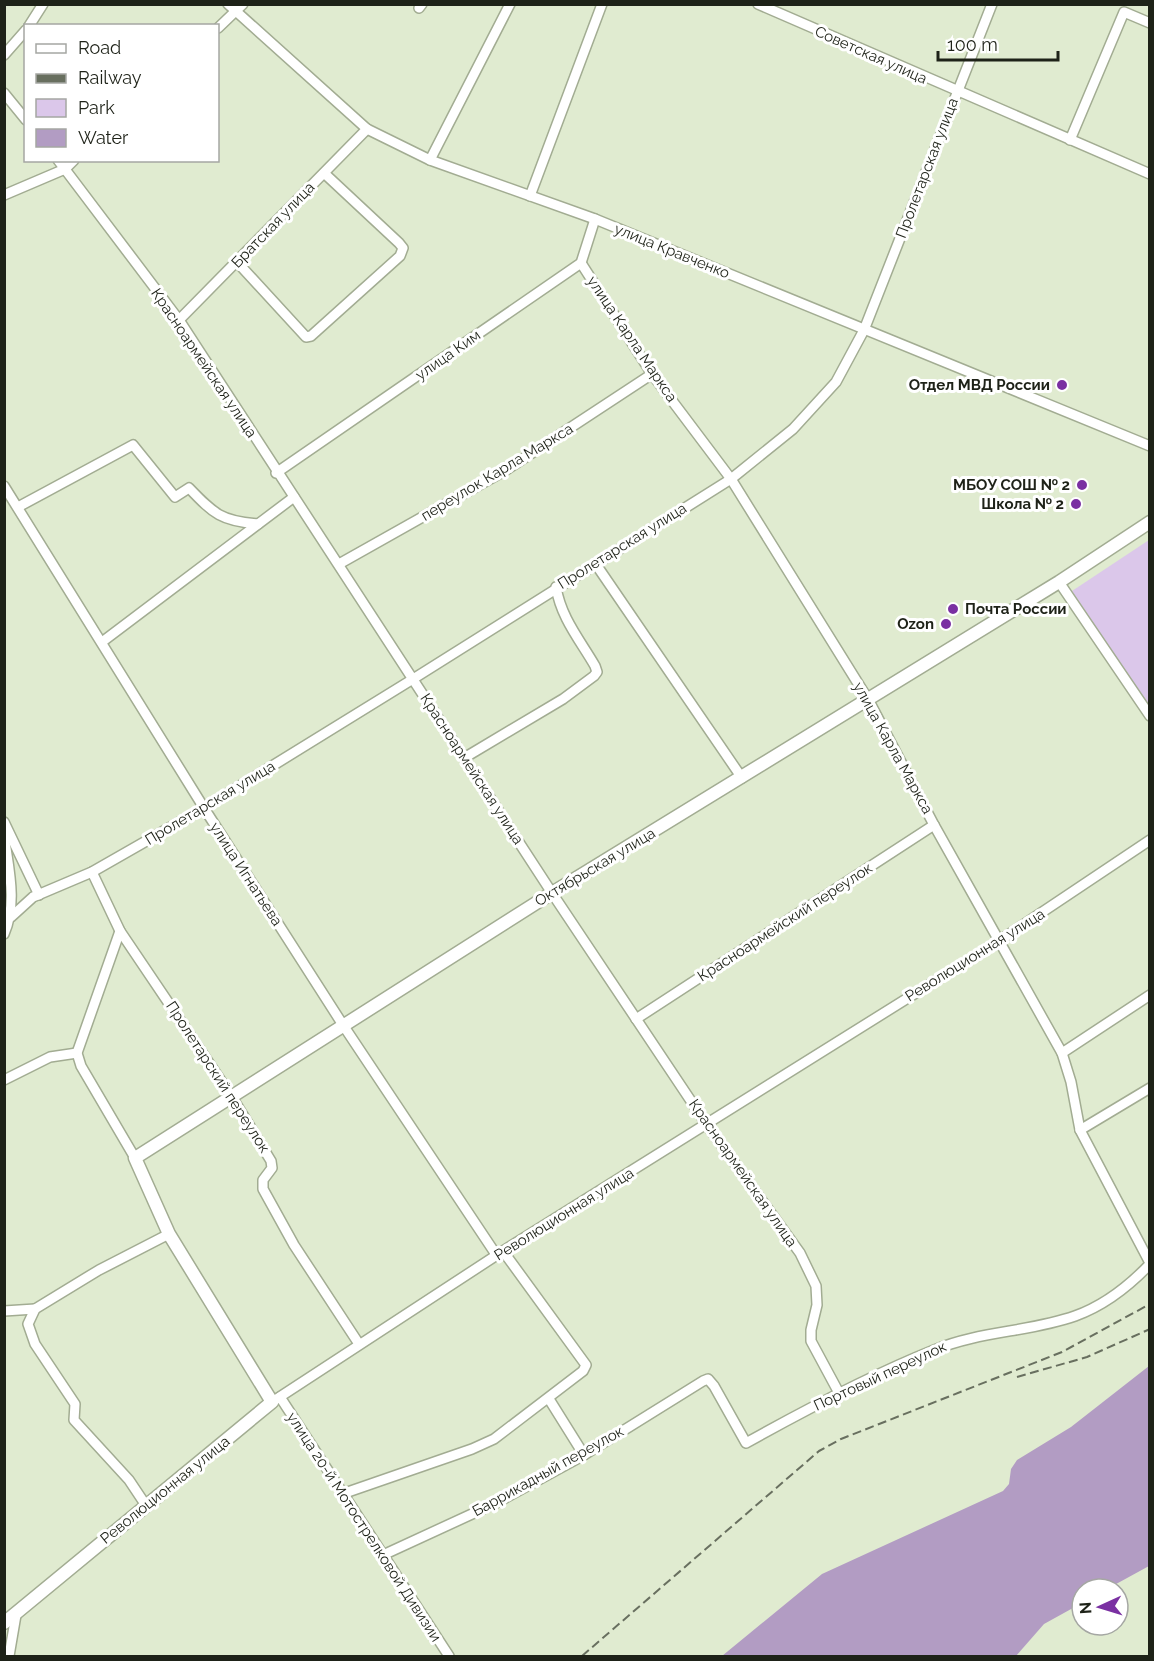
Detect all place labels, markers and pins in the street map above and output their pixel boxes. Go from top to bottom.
place label: Отдел МВД России [909,376,1050,394]
marker: Отдел МВД России [1055,378,1069,392]
place label: МБОУ СОШ № 2 [953,476,1070,494]
marker: МБОУ СОШ № 2 [1075,478,1089,492]
place label: Школа № 2 [981,495,1064,513]
marker: Школа № 2 [1069,497,1083,511]
place label: Почта России [965,600,1067,618]
marker: Почта России [946,602,960,616]
place label: Ozon [897,615,934,633]
marker: Ozon [939,617,953,631]

